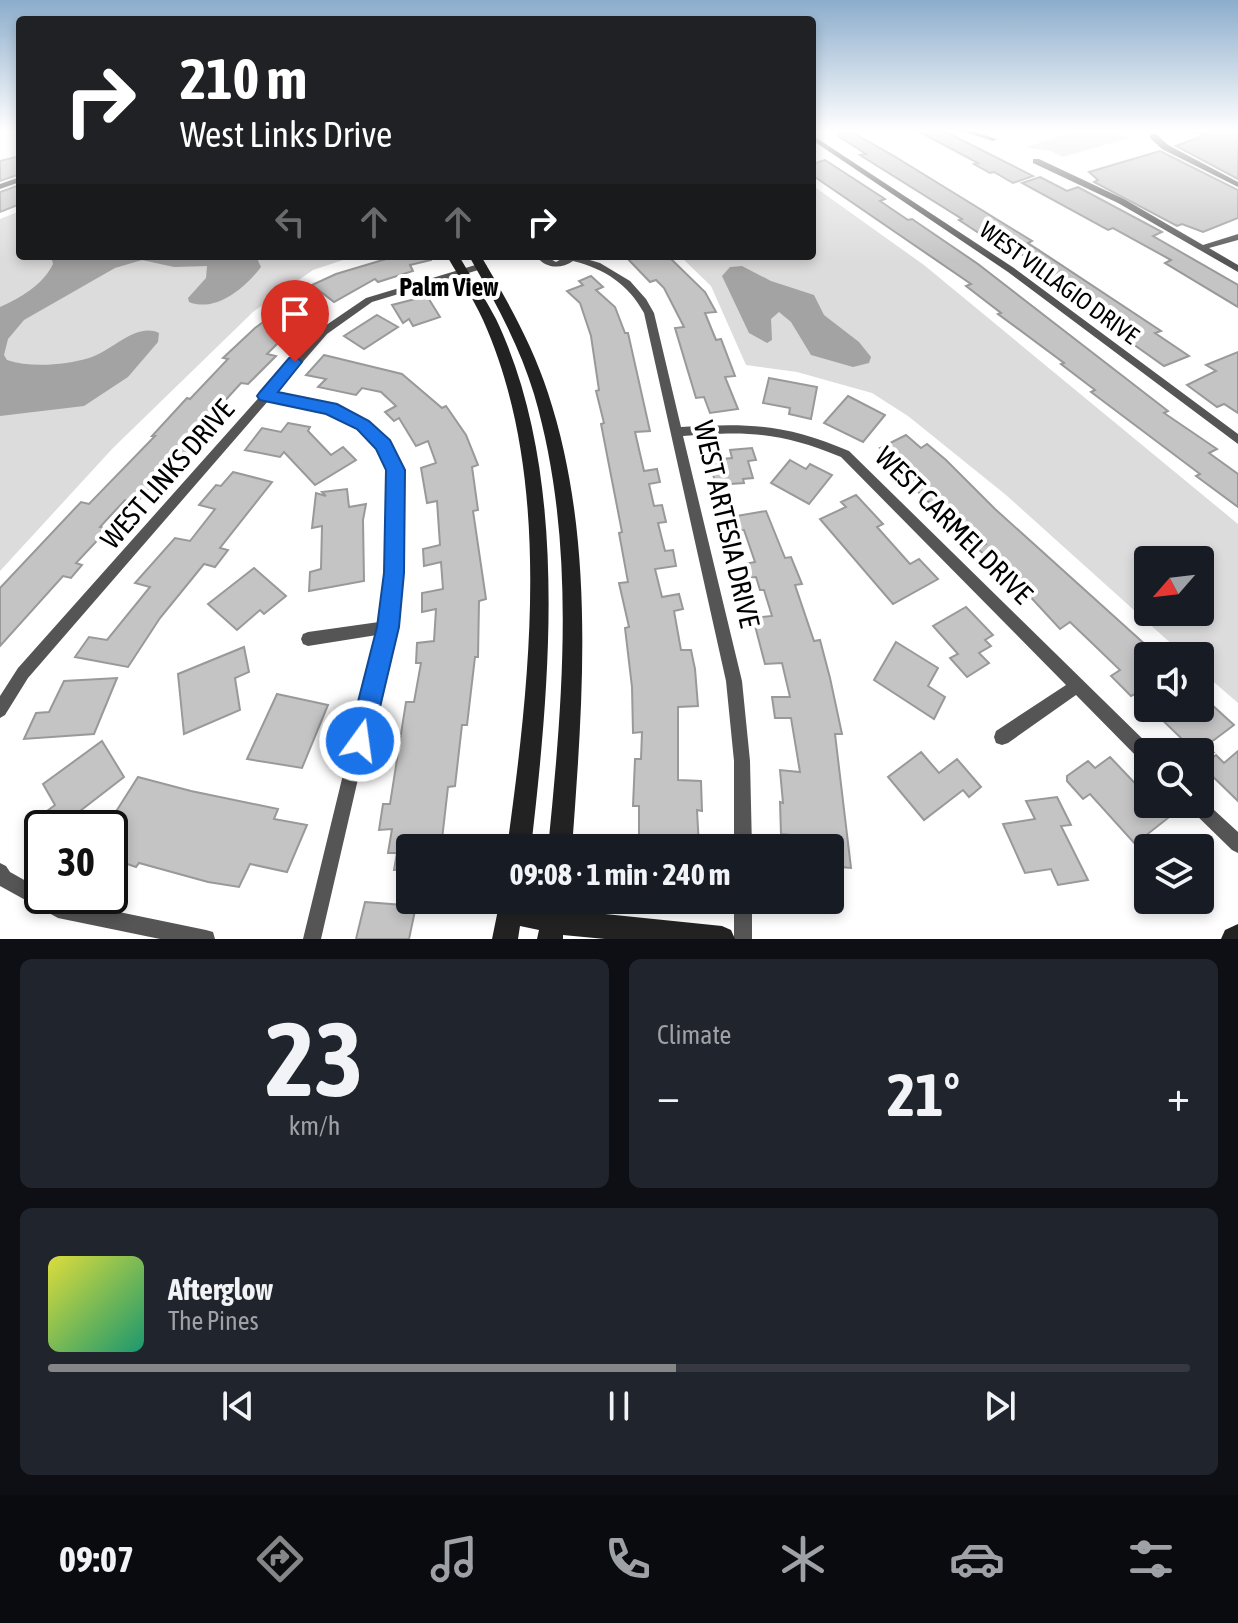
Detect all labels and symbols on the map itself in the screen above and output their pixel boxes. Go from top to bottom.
street label: WEST VILLAGIO DRIVE [975,216,1144,349]
district label: Palm View [399,272,499,302]
pin [261,280,329,362]
street label: WEST LINKS DRIVE [94,393,240,555]
street label: WEST ARTESIA DRIVE [688,418,766,630]
street label: WEST CARMEL DRIVE [869,440,1039,610]
north arrow [1134,546,1214,626]
position arrow [318,699,402,783]
speed limit sign: 30 [24,810,128,914]

